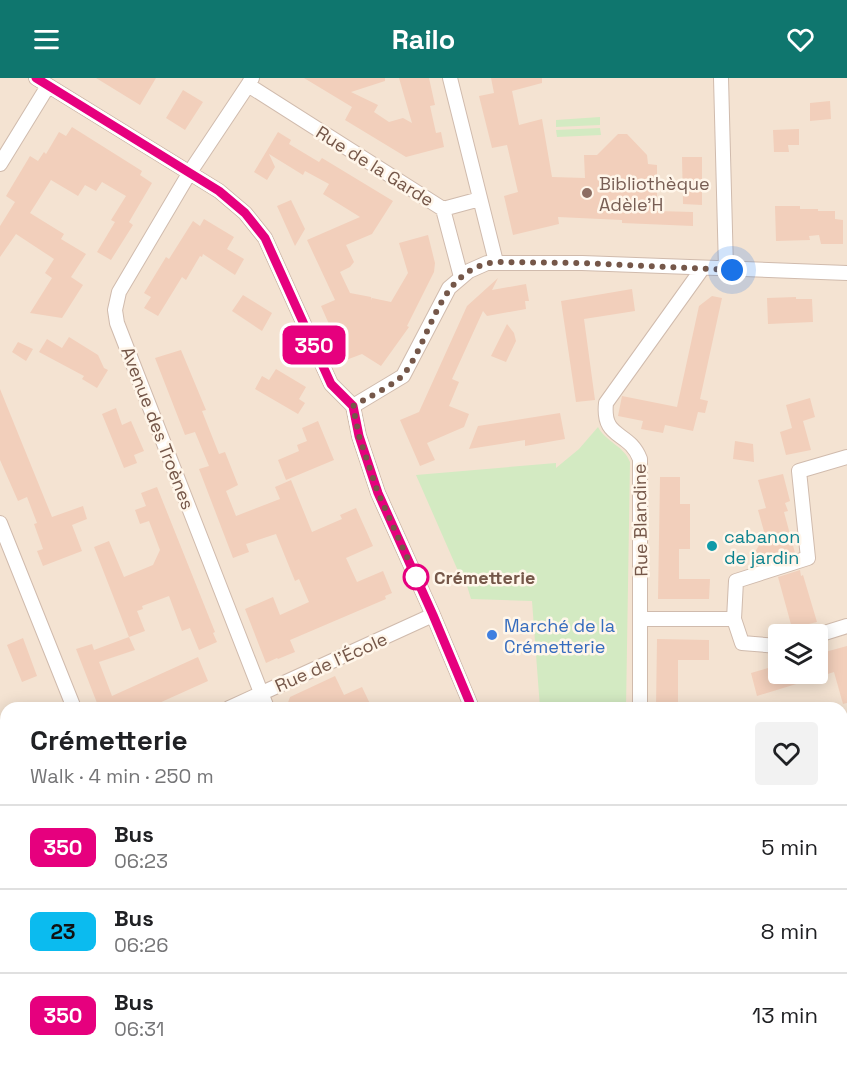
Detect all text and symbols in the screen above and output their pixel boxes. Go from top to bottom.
text: Railo [392,22,455,57]
icon: menu [30,23,63,56]
icon: heart [784,23,817,56]
street label: Rue de la Garde [312,121,438,211]
place label: Bibliothèque Adèle'H [599,172,710,216]
marker: Bibliothèque Adèle'H [580,186,594,200]
your location [717,255,747,285]
line badge: 350 [280,326,348,364]
text: 350 [295,332,333,359]
street label: Avenue des Troènes [116,343,200,513]
street label: Rue Blandine [628,463,652,577]
place label: cabanon de jardin [724,525,800,569]
marker: cabanon de jardin [705,539,719,553]
marker: Crémetterie [403,564,429,590]
place label: Crémetterie [434,566,535,589]
place label: Marché de la Crémetterie [504,614,615,658]
map controls [768,624,828,684]
button: layers [768,624,828,684]
street label: Rue de l'École [271,627,391,697]
marker: Marché de la Crémetterie [485,628,499,642]
text: Crémetterie [30,722,188,758]
button: heart [755,722,818,785]
text: Walk · 4 min · 250 m [30,763,214,789]
text: Bus [114,820,154,848]
text: 5 min [761,833,818,861]
text: 350 [44,834,82,861]
text: 06:23 [114,848,168,874]
text: Bus [114,904,154,932]
text: 8 min [761,917,818,945]
text: 23 [50,918,76,945]
text: 06:26 [114,932,168,958]
text: Bus [114,988,154,1016]
text: 13 min [752,1001,818,1029]
text: 350 [44,1002,82,1029]
text: 06:31 [114,1016,164,1042]

